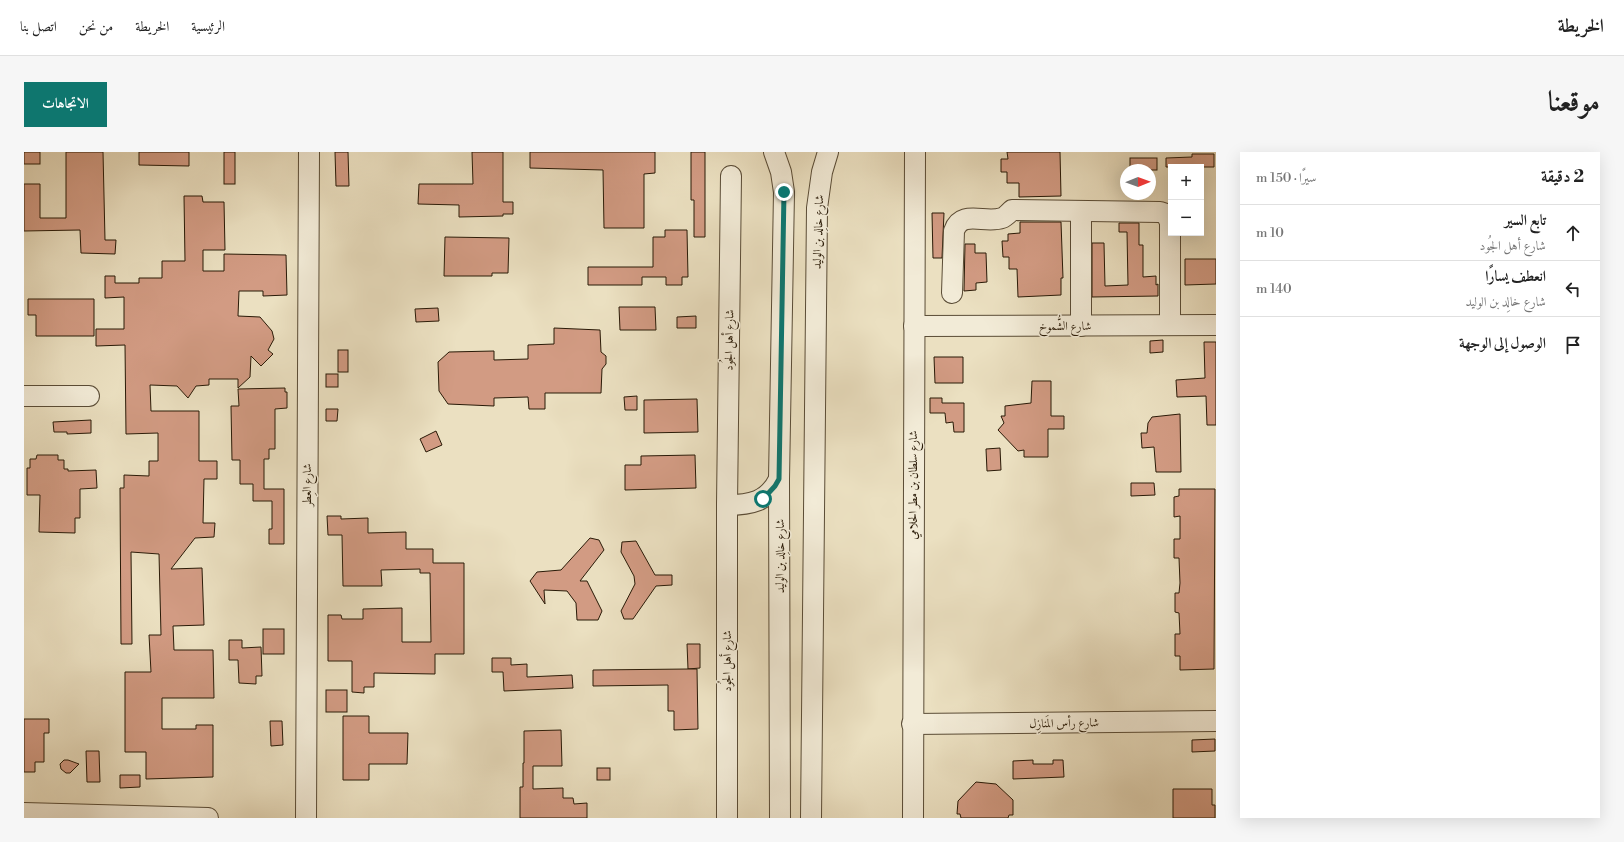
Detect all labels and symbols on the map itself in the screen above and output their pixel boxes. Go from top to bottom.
north arrow [1120,164,1156,200]
route end [775,183,793,201]
street label: شارع خالِد بن الوليد [810,194,830,270]
street label: شارع أهل الجُود [718,309,741,371]
street label: شارع الشُّموخ [1039,314,1091,337]
street label: شارع سلطان بن مطر الحلامي [906,430,924,540]
street label: شارع العِطر [300,463,318,509]
route start [754,490,772,508]
street label: شارع خالِد بن الوليد [773,519,791,593]
street label: شارع أهل الجُود [717,630,738,692]
street label: شارع رأس المَنازِل [1029,713,1099,735]

